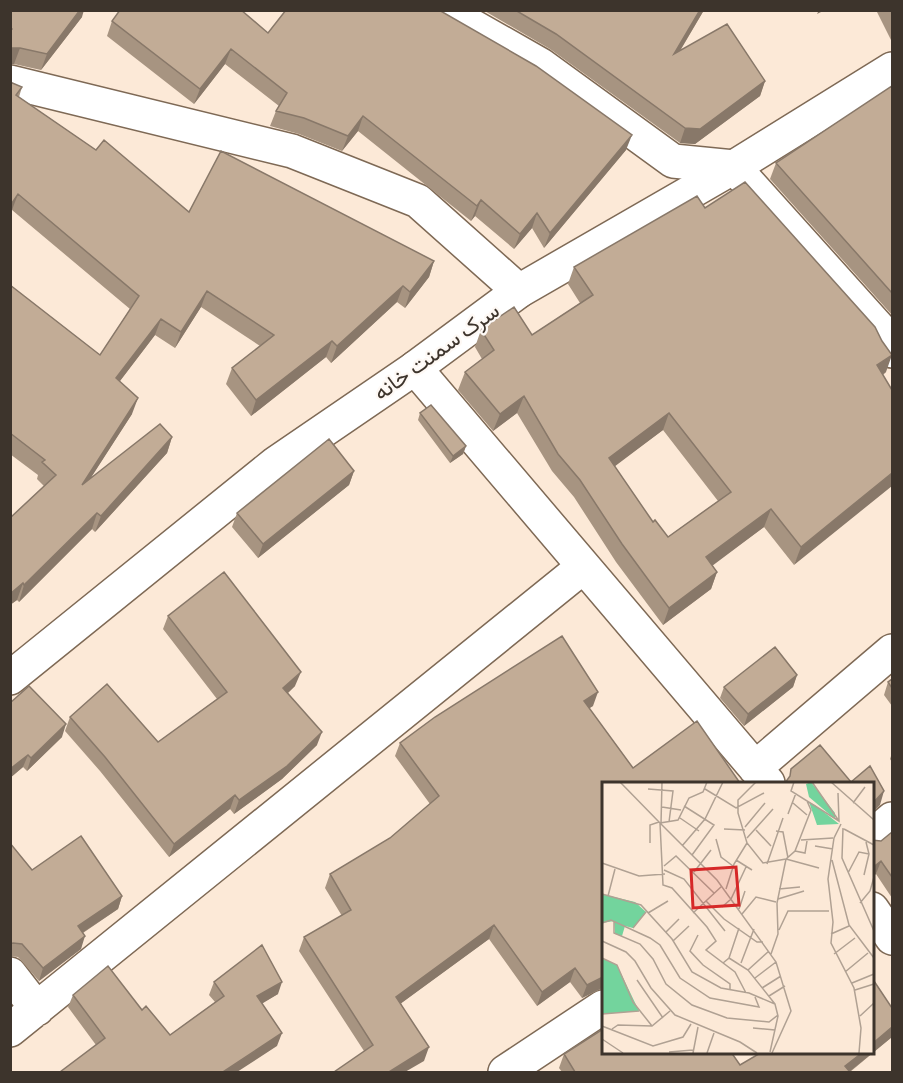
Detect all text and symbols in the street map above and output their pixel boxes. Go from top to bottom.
street label: سرک سمنت خانه [368,297,504,406]
inset map [602,782,873,1053]

